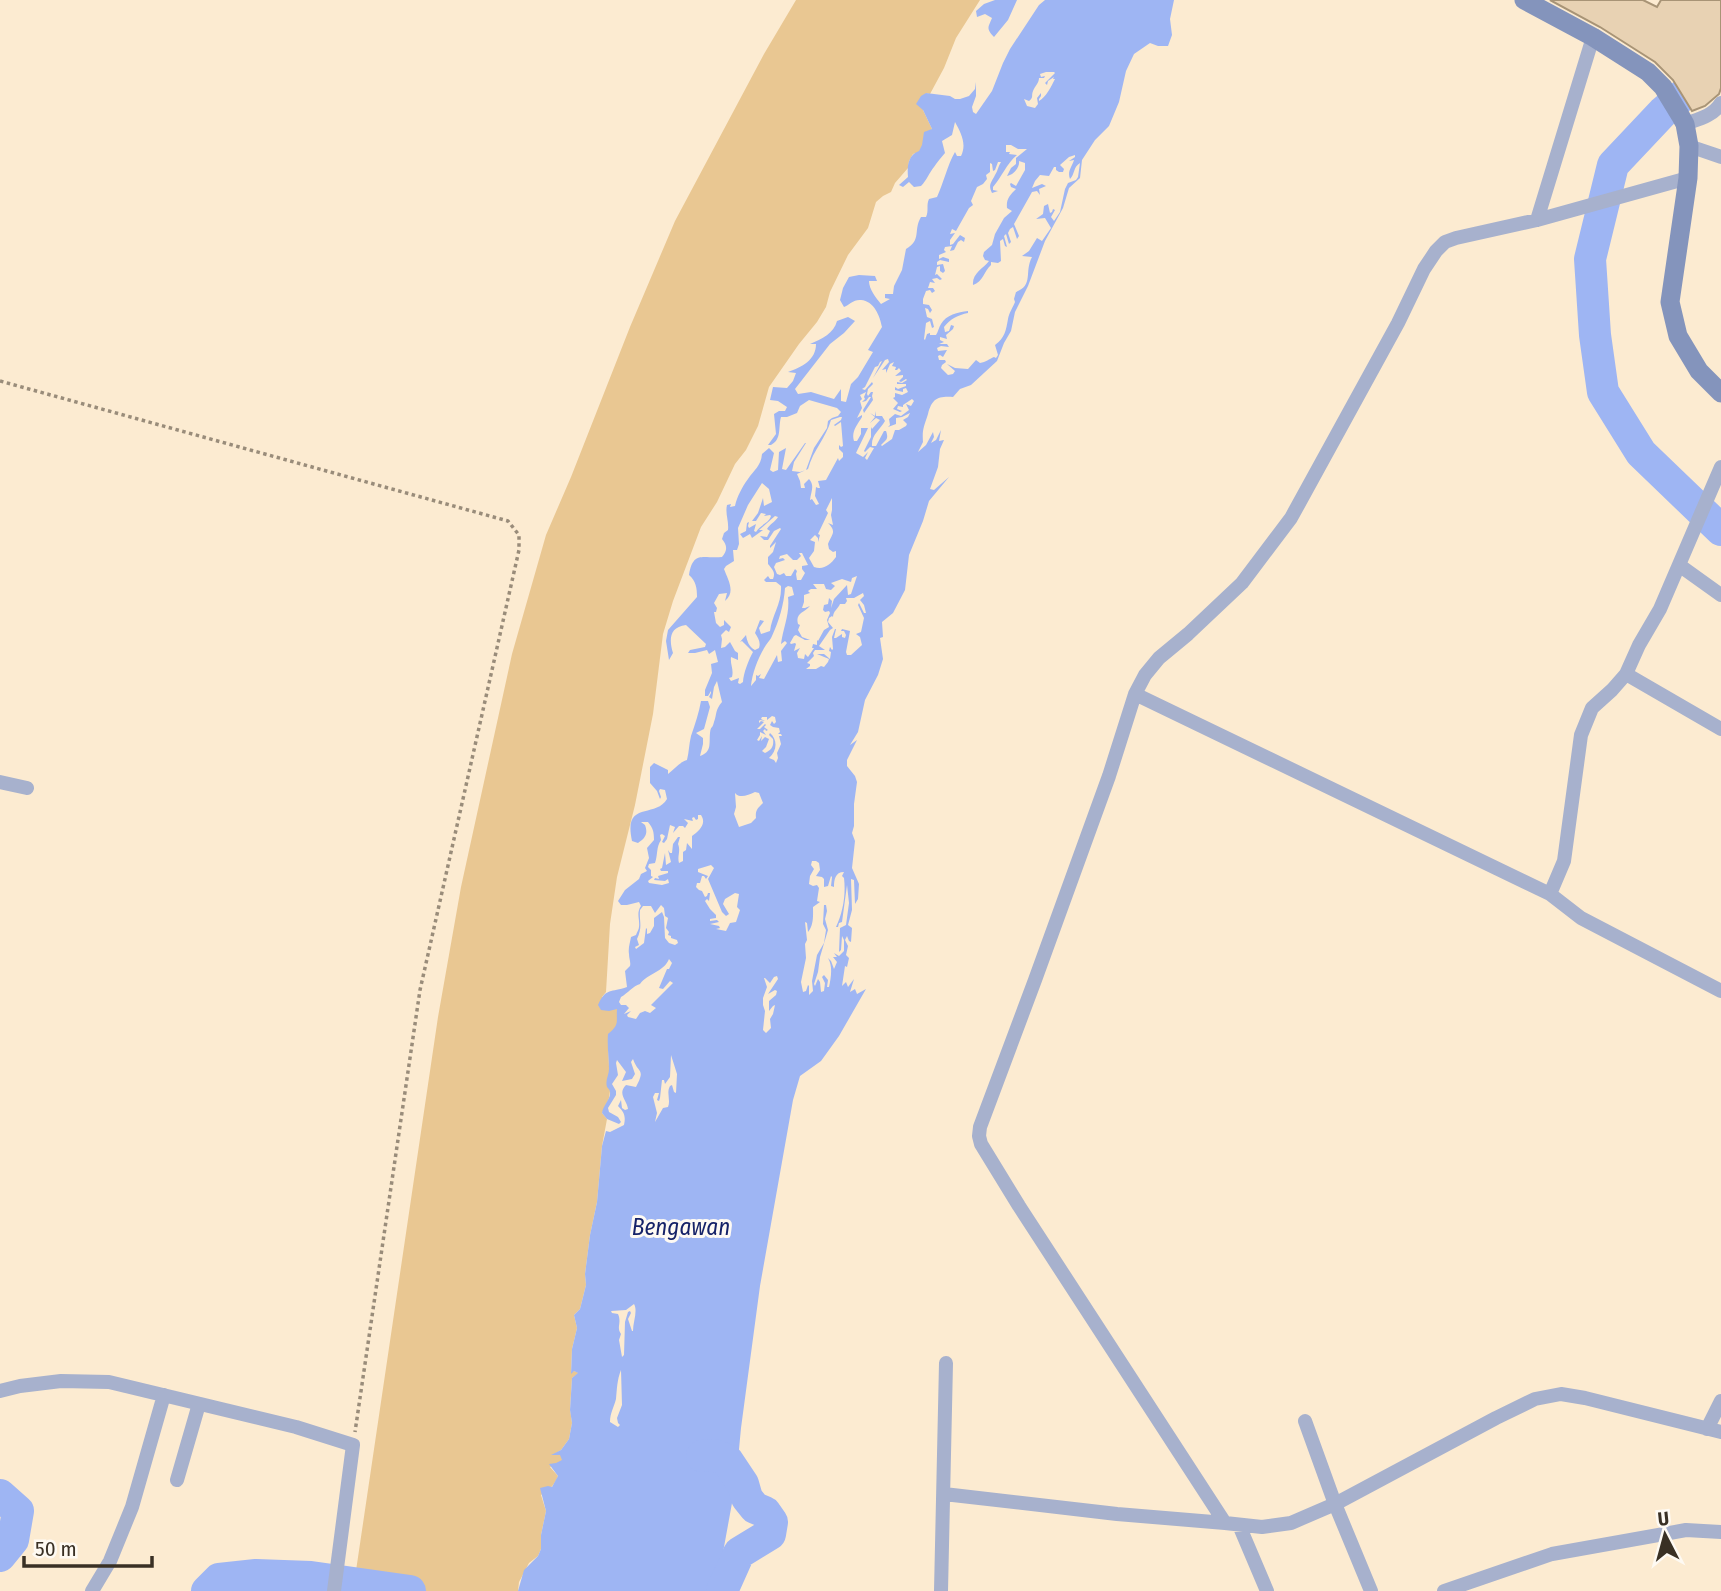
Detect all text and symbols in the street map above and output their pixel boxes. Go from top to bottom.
water label: Bengawan [632,1213,730,1241]
north arrow [1630,1500,1700,1570]
text: U [1657,1507,1670,1531]
scale bar [24,1524,152,1568]
text: 50 m [35,1536,77,1562]

